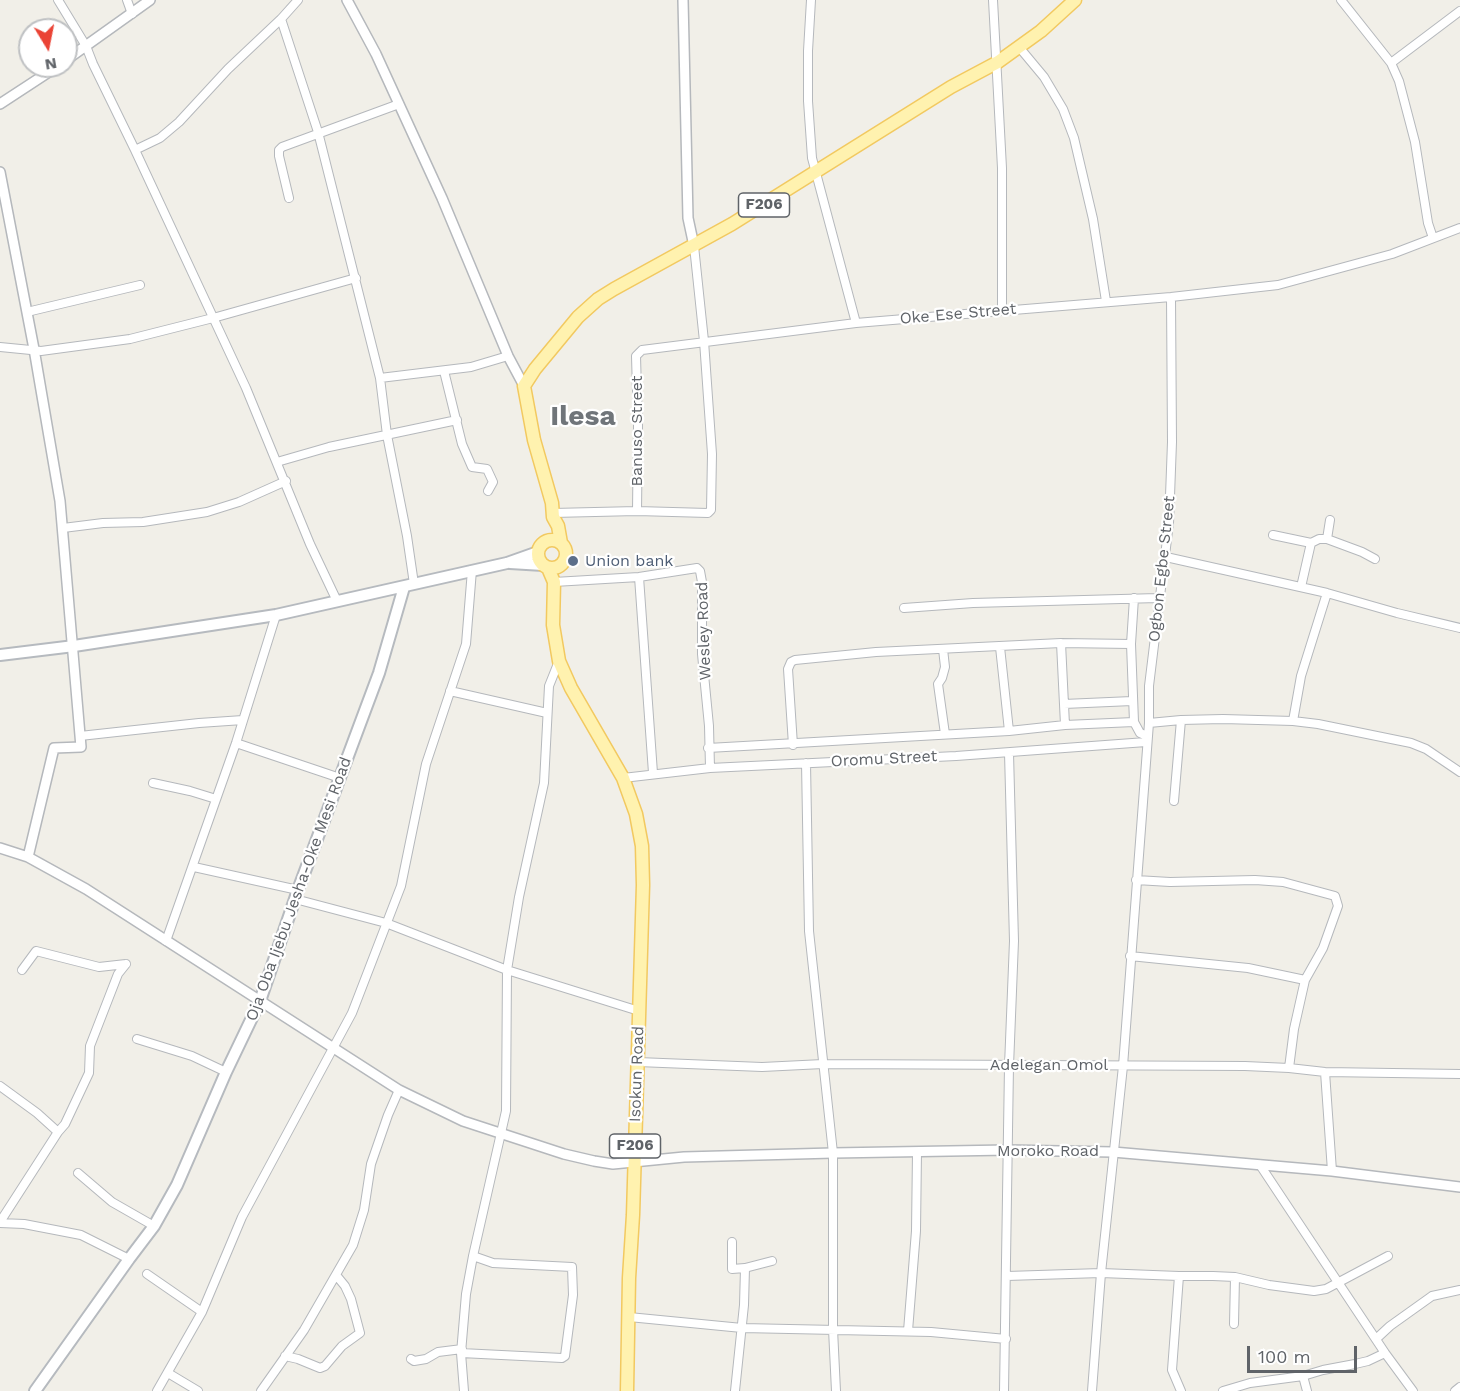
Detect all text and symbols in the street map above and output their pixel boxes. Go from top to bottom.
north arrow [18,18,78,78]
text: N [43,54,58,75]
road number: F206 [738,193,789,217]
street label: Oke Ese Street [899,299,1017,329]
street label: Banuso Street [627,376,647,486]
district label: Ilesa [550,400,616,434]
street label: Ogbon Egbe Street [1145,495,1179,643]
place label: Union bank [585,551,673,571]
marker: Union bank [566,554,580,568]
street label: Wesley Road [693,581,715,681]
street label: Oromu Street [830,747,938,771]
street label: Oja Oba Ijebu Jesha-Oke Mesi Road [242,754,356,1024]
street label: Isokun Road [626,1026,648,1122]
street label: Adelegan Omol [990,1055,1108,1075]
road number: F206 [610,1134,660,1158]
street label: Moroko Road [997,1141,1099,1161]
scale bar [1250,1334,1360,1372]
text: 100 m [1258,1346,1311,1367]

